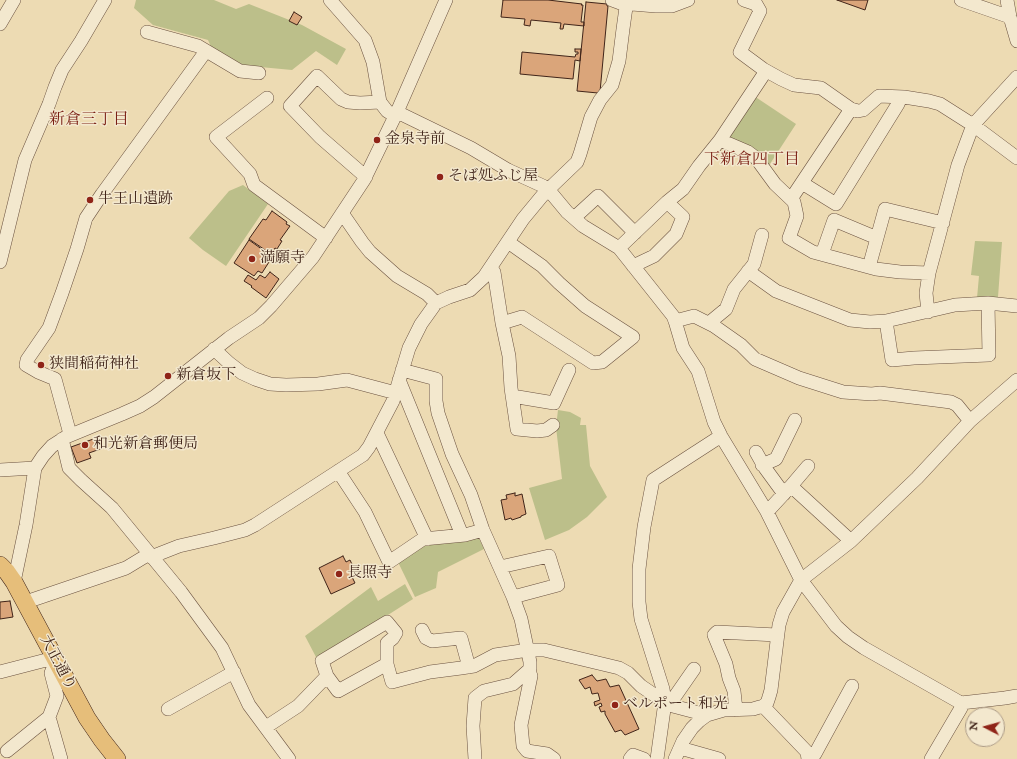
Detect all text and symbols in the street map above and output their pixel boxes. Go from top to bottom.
district label: 新倉三丁目 [49,111,129,131]
place label: 金泉寺前 [385,131,445,149]
marker: 金泉寺前 [372,135,382,145]
district label: 下新倉四丁目 [704,151,800,171]
place label: そば処ふじ屋 [448,168,538,186]
marker: そば処ふじ屋 [435,172,445,182]
place label: 牛王山遺跡 [98,191,173,209]
marker: 牛王山遺跡 [85,195,95,205]
place label: 満願寺 [260,250,305,268]
marker: 満願寺 [247,254,257,264]
place label: 狭間稲荷神社 [49,356,139,374]
marker: 狭間稲荷神社 [36,360,46,370]
place label: 新倉坂下 [176,367,236,385]
marker: 新倉坂下 [163,371,173,381]
place label: 和光新倉郵便局 [93,436,198,454]
marker: 和光新倉郵便局 [80,440,90,450]
place label: 長照寺 [347,565,392,583]
marker: 長照寺 [334,569,344,579]
street label: 大正通り [35,632,79,694]
place label: ベルポート和光 [623,696,728,714]
marker: ベルポート和光 [610,700,620,710]
north arrow [965,707,1005,747]
text: N [967,720,982,731]

